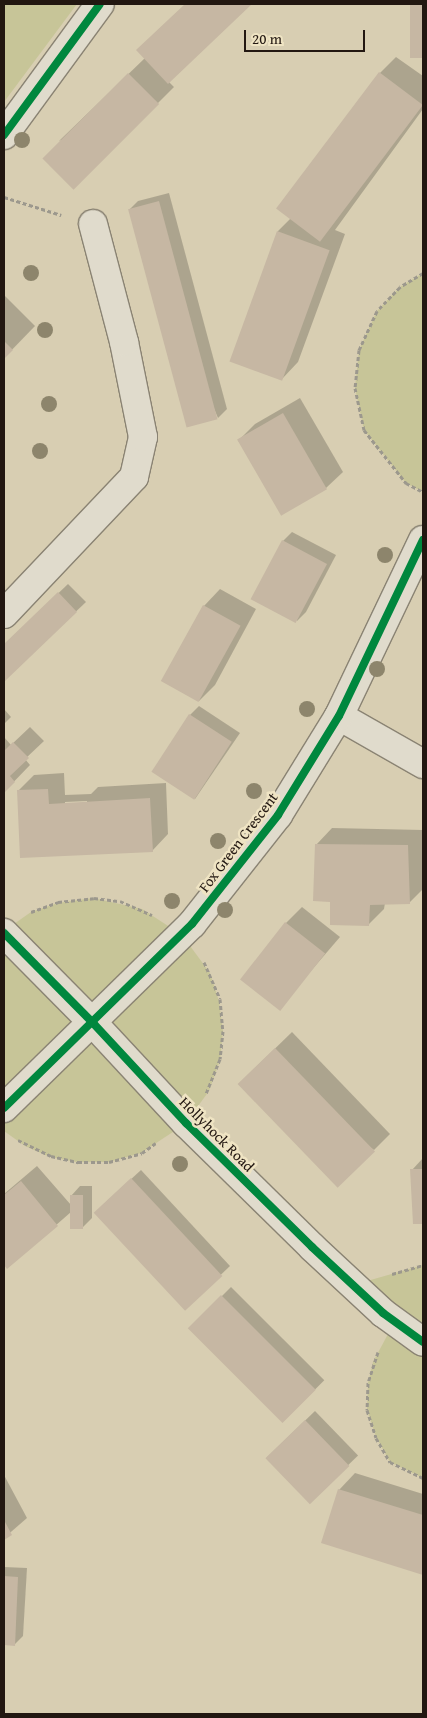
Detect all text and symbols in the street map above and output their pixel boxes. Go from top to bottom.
scale bar [247,20,368,52]
text: 20 m [252,28,282,49]
street label: Fox Green Crescent [195,789,281,895]
street label: Hollyhock Road [176,1093,258,1175]

